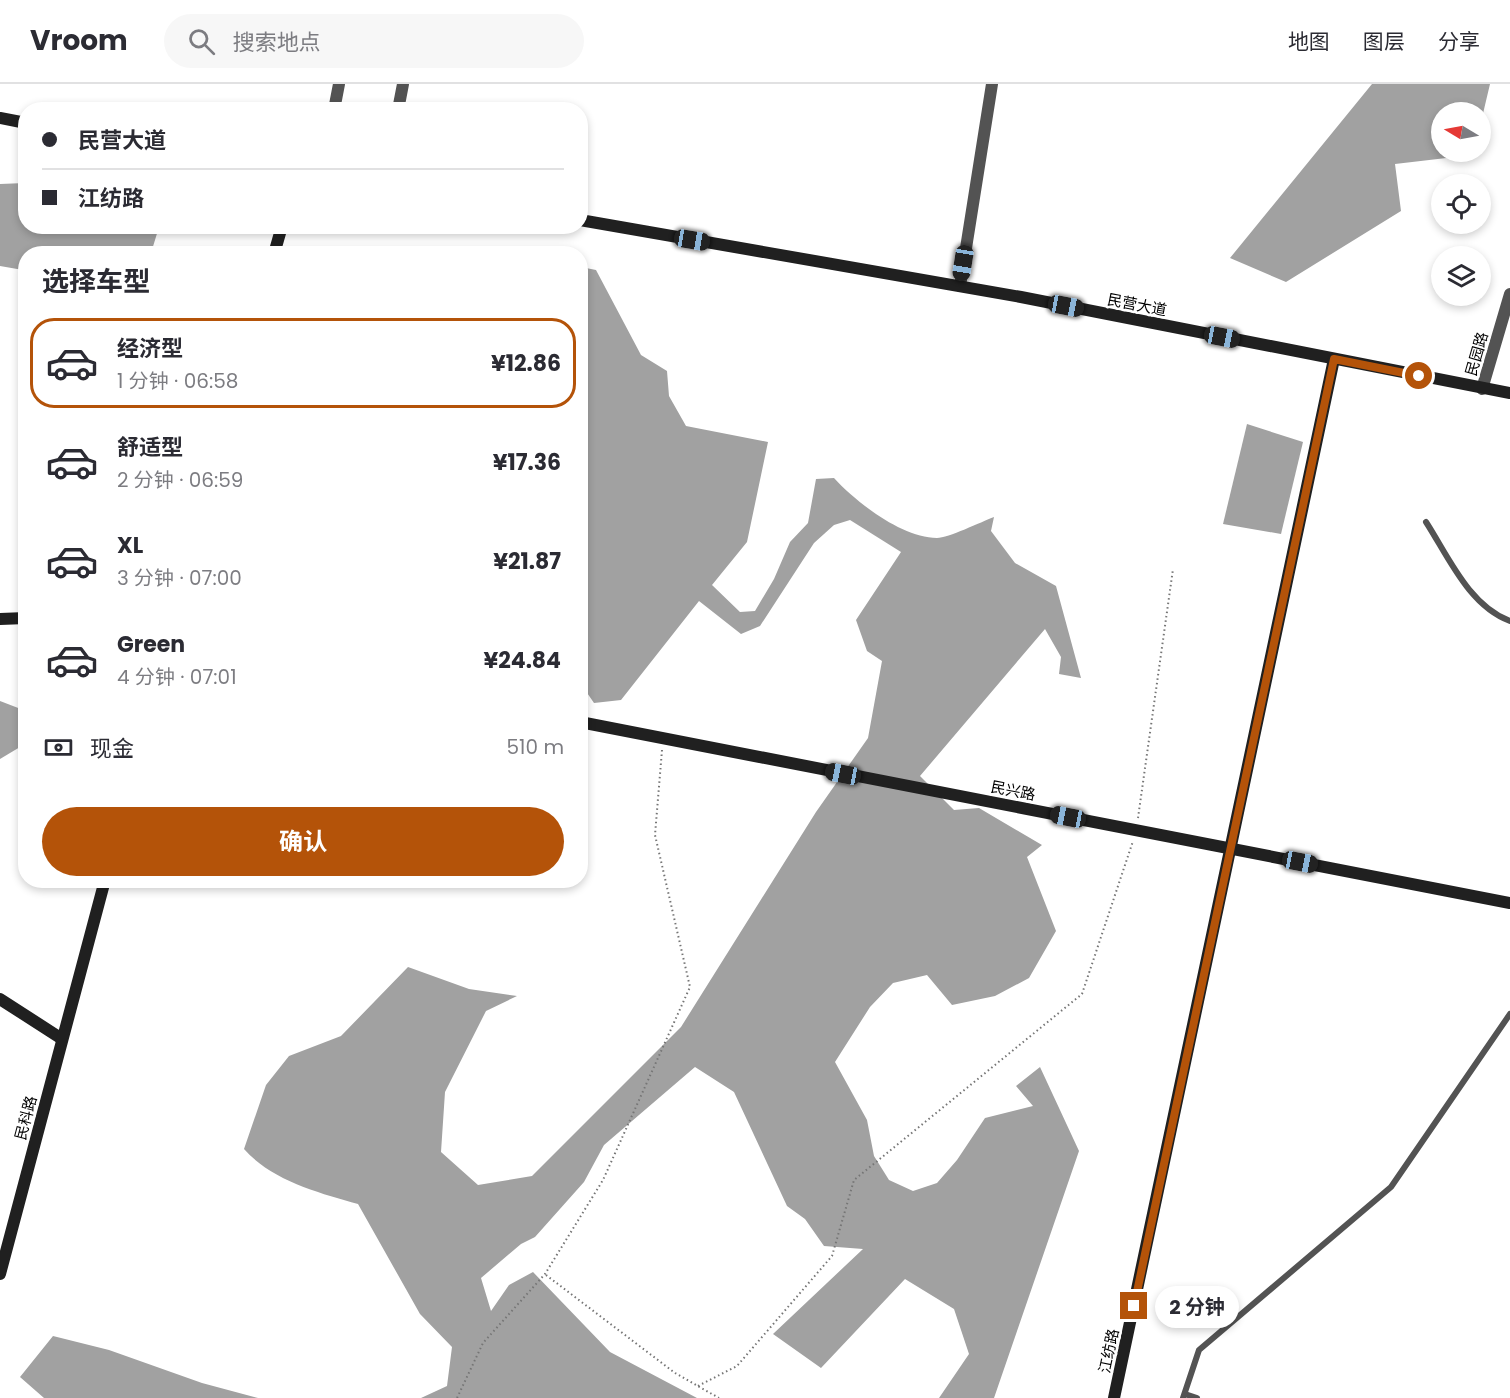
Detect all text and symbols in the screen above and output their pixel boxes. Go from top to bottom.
search box [164,14,584,68]
text: Vroom [30,21,128,60]
icon: search [185,25,218,58]
text: 搜索地点 [233,27,321,58]
text: 地图 [1288,27,1330,56]
text: 图层 [1363,27,1405,56]
text: 分享 [1438,27,1480,56]
north arrow [1431,102,1491,162]
map controls [1431,102,1491,306]
text: 民营大道 [78,125,166,156]
button: locate [1431,174,1491,234]
text: 江纺路 [78,183,144,214]
car [673,228,711,252]
car [951,244,975,282]
button: layers [1431,246,1491,306]
text: 选择车型 [42,263,150,300]
street label: 民营大道 [1106,288,1169,321]
car [1047,294,1085,318]
car [1203,325,1241,349]
street label: 民园路 [1460,329,1493,378]
text: 经济型 [117,333,183,364]
icon: car [45,336,99,390]
text: ¥12.86 [491,348,561,379]
route start [1405,362,1432,389]
text: 1 分钟 · 06:58 [117,367,238,395]
text: 舒适型 [117,432,183,463]
icon: car [45,435,99,489]
text: ¥17.36 [493,447,561,478]
text: 2 分钟 · 06:59 [117,466,243,494]
text: XL [117,530,143,561]
icon: car [45,534,99,588]
text: ¥21.87 [493,546,561,577]
text: 3 分钟 · 07:00 [117,564,242,592]
text: Green [117,629,185,660]
icon: car [45,633,99,687]
text: ¥24.84 [483,645,561,676]
text: 4 分钟 · 07:01 [117,663,237,691]
icon: cash [42,731,75,764]
text: 现金 [90,733,134,764]
text: 510 m [507,733,564,761]
car [824,762,862,786]
street label: 民兴路 [989,776,1037,805]
car [1049,805,1087,829]
button: 确认 [42,807,564,876]
car [1281,850,1319,874]
street label: 民科路 [10,1093,41,1142]
callout: 2 分钟 [1155,1285,1239,1327]
route end [1120,1292,1147,1319]
text: 2 分钟 [1169,1293,1225,1321]
street label: 江纺路 [1094,1327,1123,1375]

